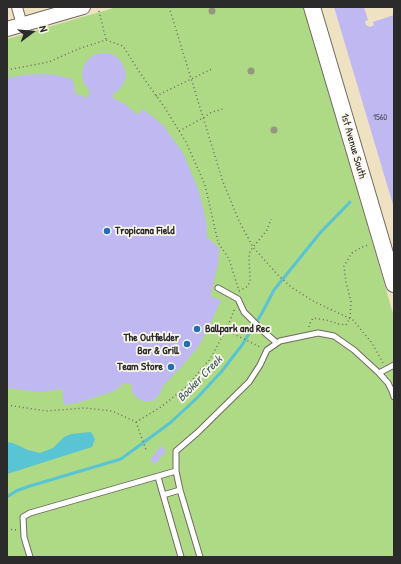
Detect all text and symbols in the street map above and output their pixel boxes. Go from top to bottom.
north arrow [12,12,52,52]
text: N [36,24,51,33]
street label: 1st Avenue South [337,112,369,180]
house number: 1560 [373,113,387,123]
place label: Tropicana Field [115,224,175,238]
marker: Tropicana Field [102,226,112,236]
place label: Ballpark and Rec [205,322,270,336]
marker: Ballpark and Rec [192,324,202,334]
place label: The Outfielder Bar & Grill [123,331,179,357]
marker: The Outfielder Bar & Grill [182,339,192,349]
water label: Booker Creek [174,353,226,405]
place label: Team Store [117,360,163,374]
marker: Team Store [166,362,176,372]

